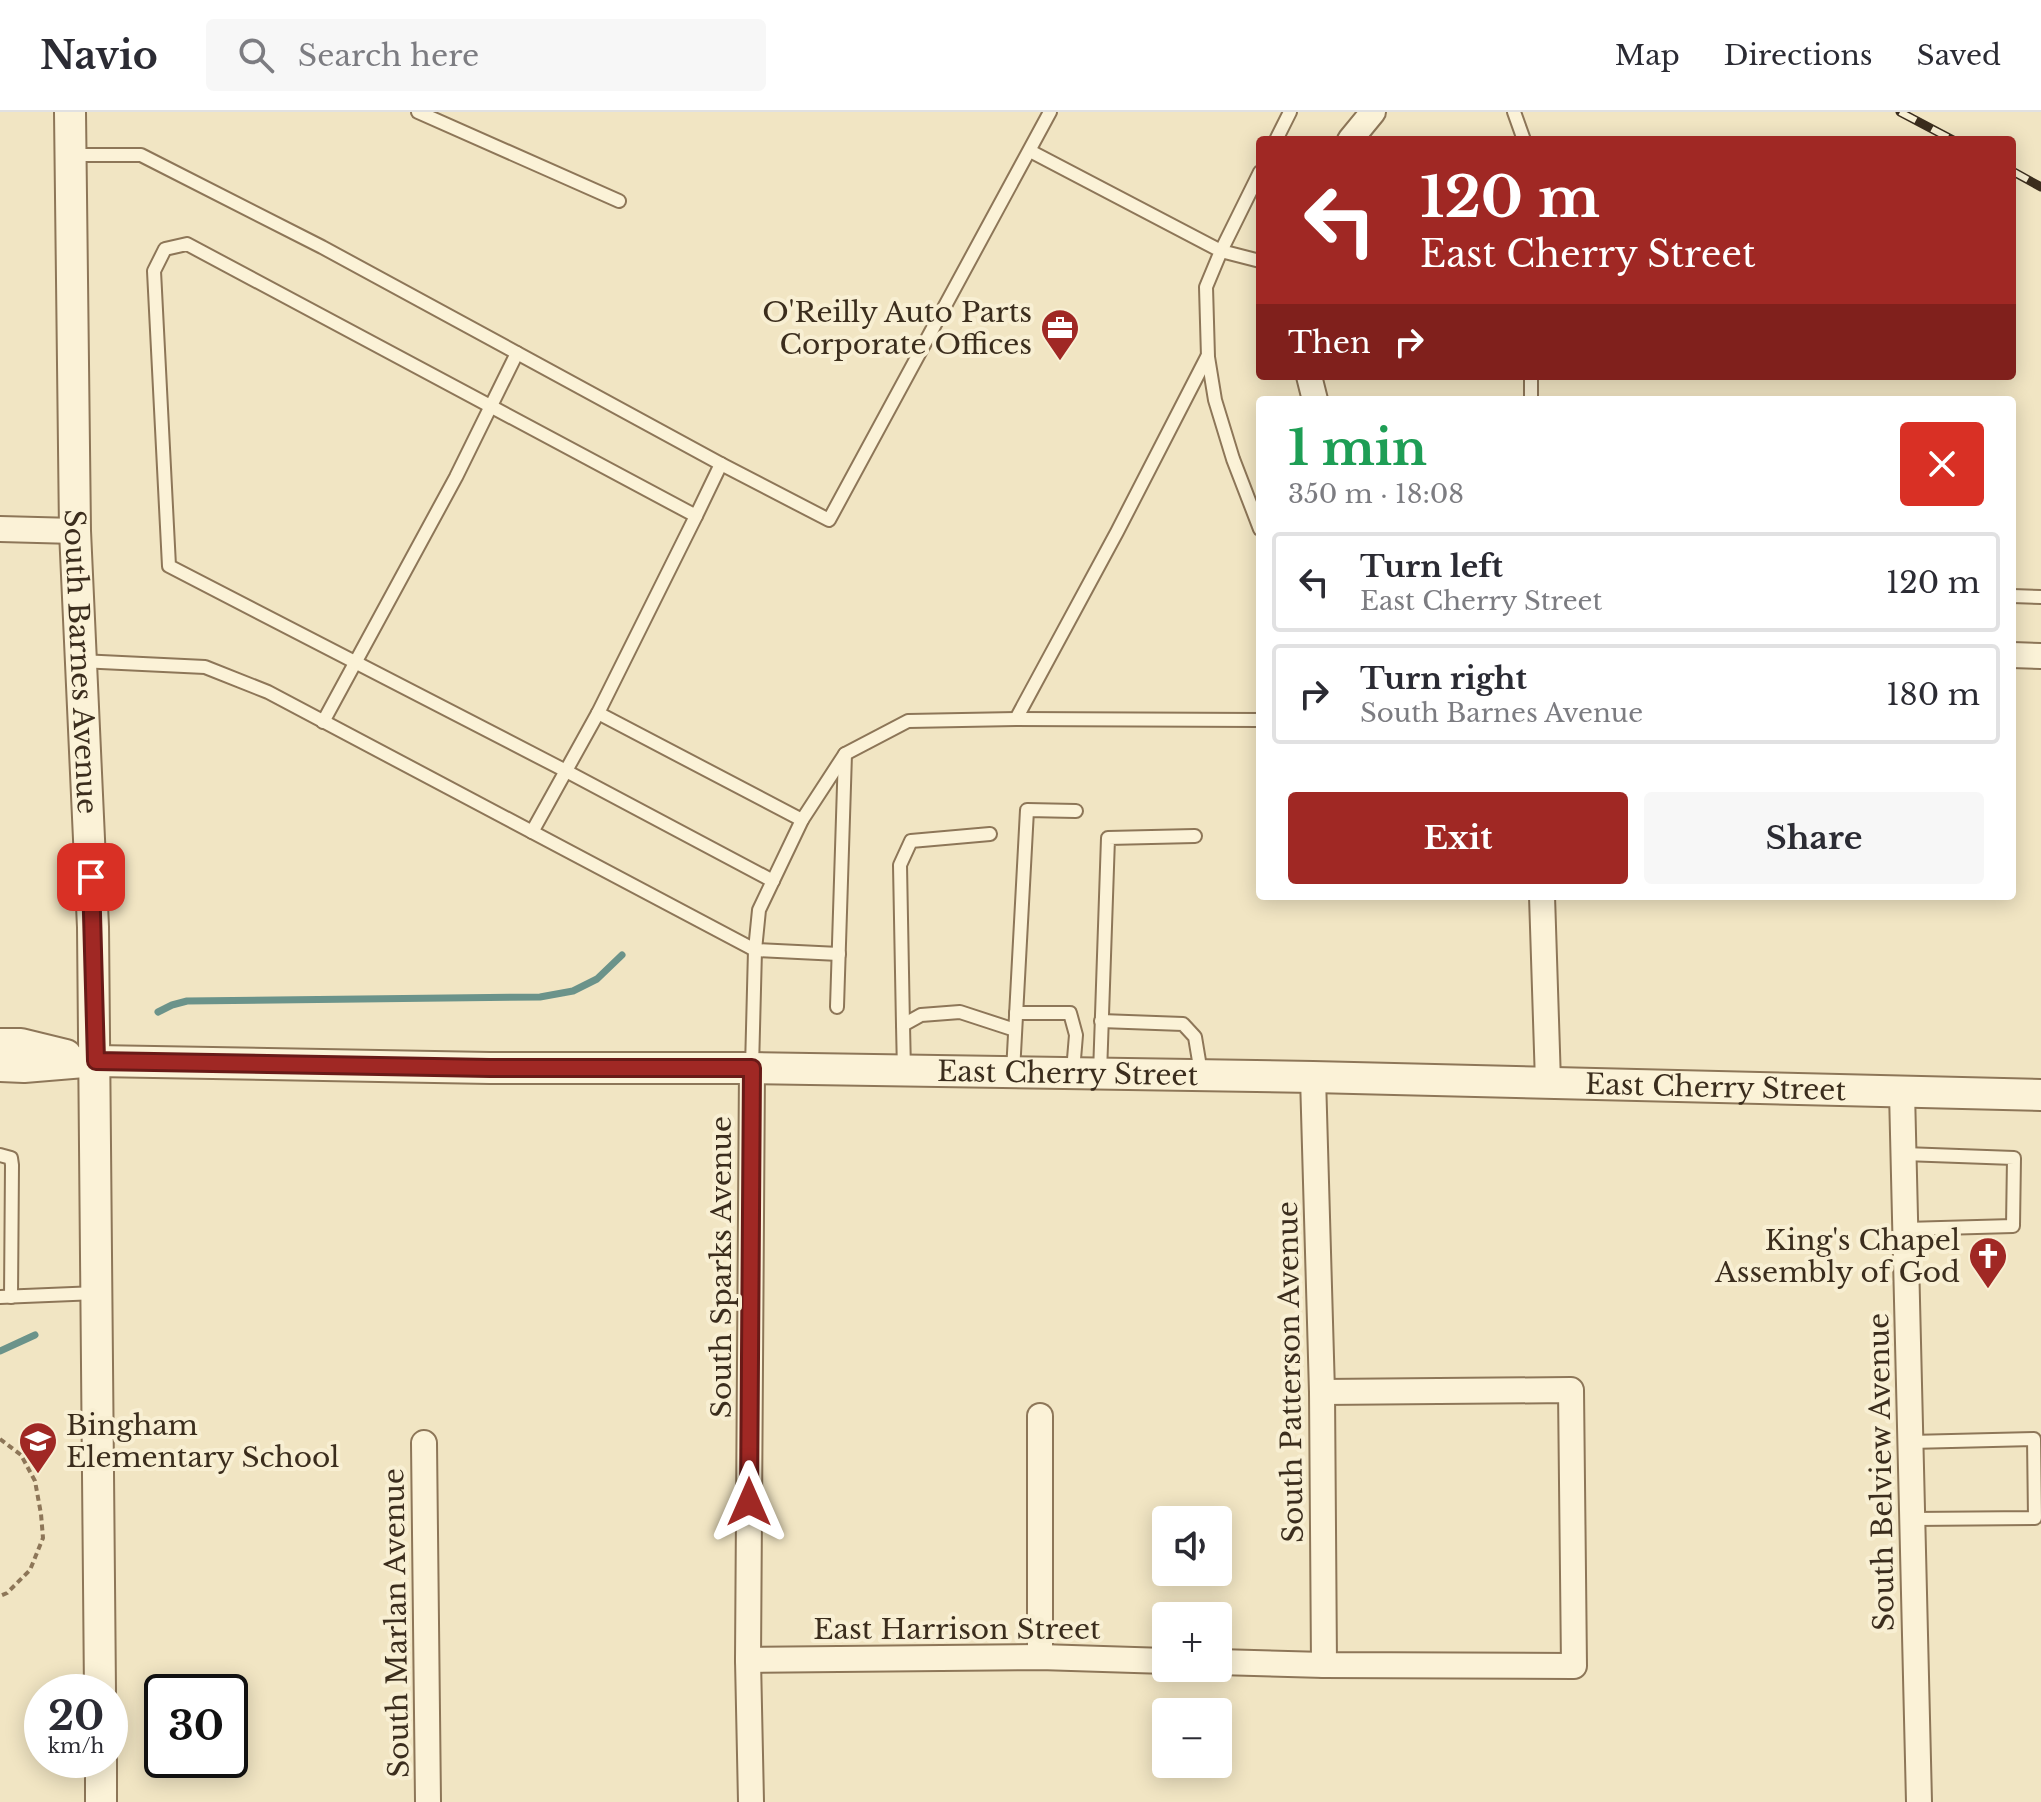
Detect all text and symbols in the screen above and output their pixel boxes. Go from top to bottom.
search box [206,19,766,91]
text: Navio [40,32,158,79]
icon: search [234,33,278,77]
text: Search here [298,37,479,74]
text: Map [1615,38,1680,73]
text: Directions [1724,38,1873,73]
text: Saved [1917,38,2001,73]
text: 120 m [1420,163,1600,232]
icon: left [1288,168,1392,272]
text: East Cherry Street [1420,232,1756,277]
place label: O'Reilly Auto Parts Corporate Offices [762,295,1032,362]
office icon: O'Reilly Auto Parts Corporate Offices [1039,307,1081,362]
icon: right [1387,320,1431,364]
text: Then [1288,324,1371,361]
text: 1 min [1288,418,1427,478]
button: close [1900,422,1984,506]
text: 350 m · 18:08 [1288,478,1464,510]
street label: South Barnes Avenue [57,509,105,815]
text: Turn left [1360,548,1503,585]
icon: left [1292,560,1336,604]
text: 120 m [1886,564,1980,601]
text: East Cherry Street [1360,585,1602,617]
text: Turn right [1360,660,1527,697]
icon: right [1292,672,1336,716]
text: 180 m [1886,676,1980,713]
text: South Barnes Avenue [1360,697,1643,729]
button: Exit [1288,792,1628,884]
button: Share [1644,792,1984,884]
pin [57,843,125,911]
icon: arrive [69,855,113,899]
street label: East Cherry Street [937,1054,1199,1093]
street label: East Cherry Street [1585,1067,1847,1108]
street label: South Sparks Avenue [704,1116,739,1418]
street label: South Patterson Avenue [1270,1201,1311,1543]
place label: King's Chapel Assembly of God [1714,1223,1960,1290]
church icon: King's Chapel Assembly of God [1967,1235,2009,1290]
street label: South Belview Avenue [1861,1313,1902,1631]
place label: Bingham Elementary School [66,1408,339,1475]
school or university icon: Bingham Elementary School [17,1420,59,1475]
position arrow [707,1460,791,1544]
street label: South Marlan Avenue [376,1468,417,1778]
map controls [1152,1506,1232,1778]
button: sound [1152,1506,1232,1586]
button: + [1152,1602,1232,1682]
street label: East Harrison Street [813,1612,1101,1647]
speed limit sign: 30 [144,1674,248,1778]
text: 20 [48,1691,104,1741]
button: − [1152,1698,1232,1778]
text: km/h [48,1734,104,1758]

